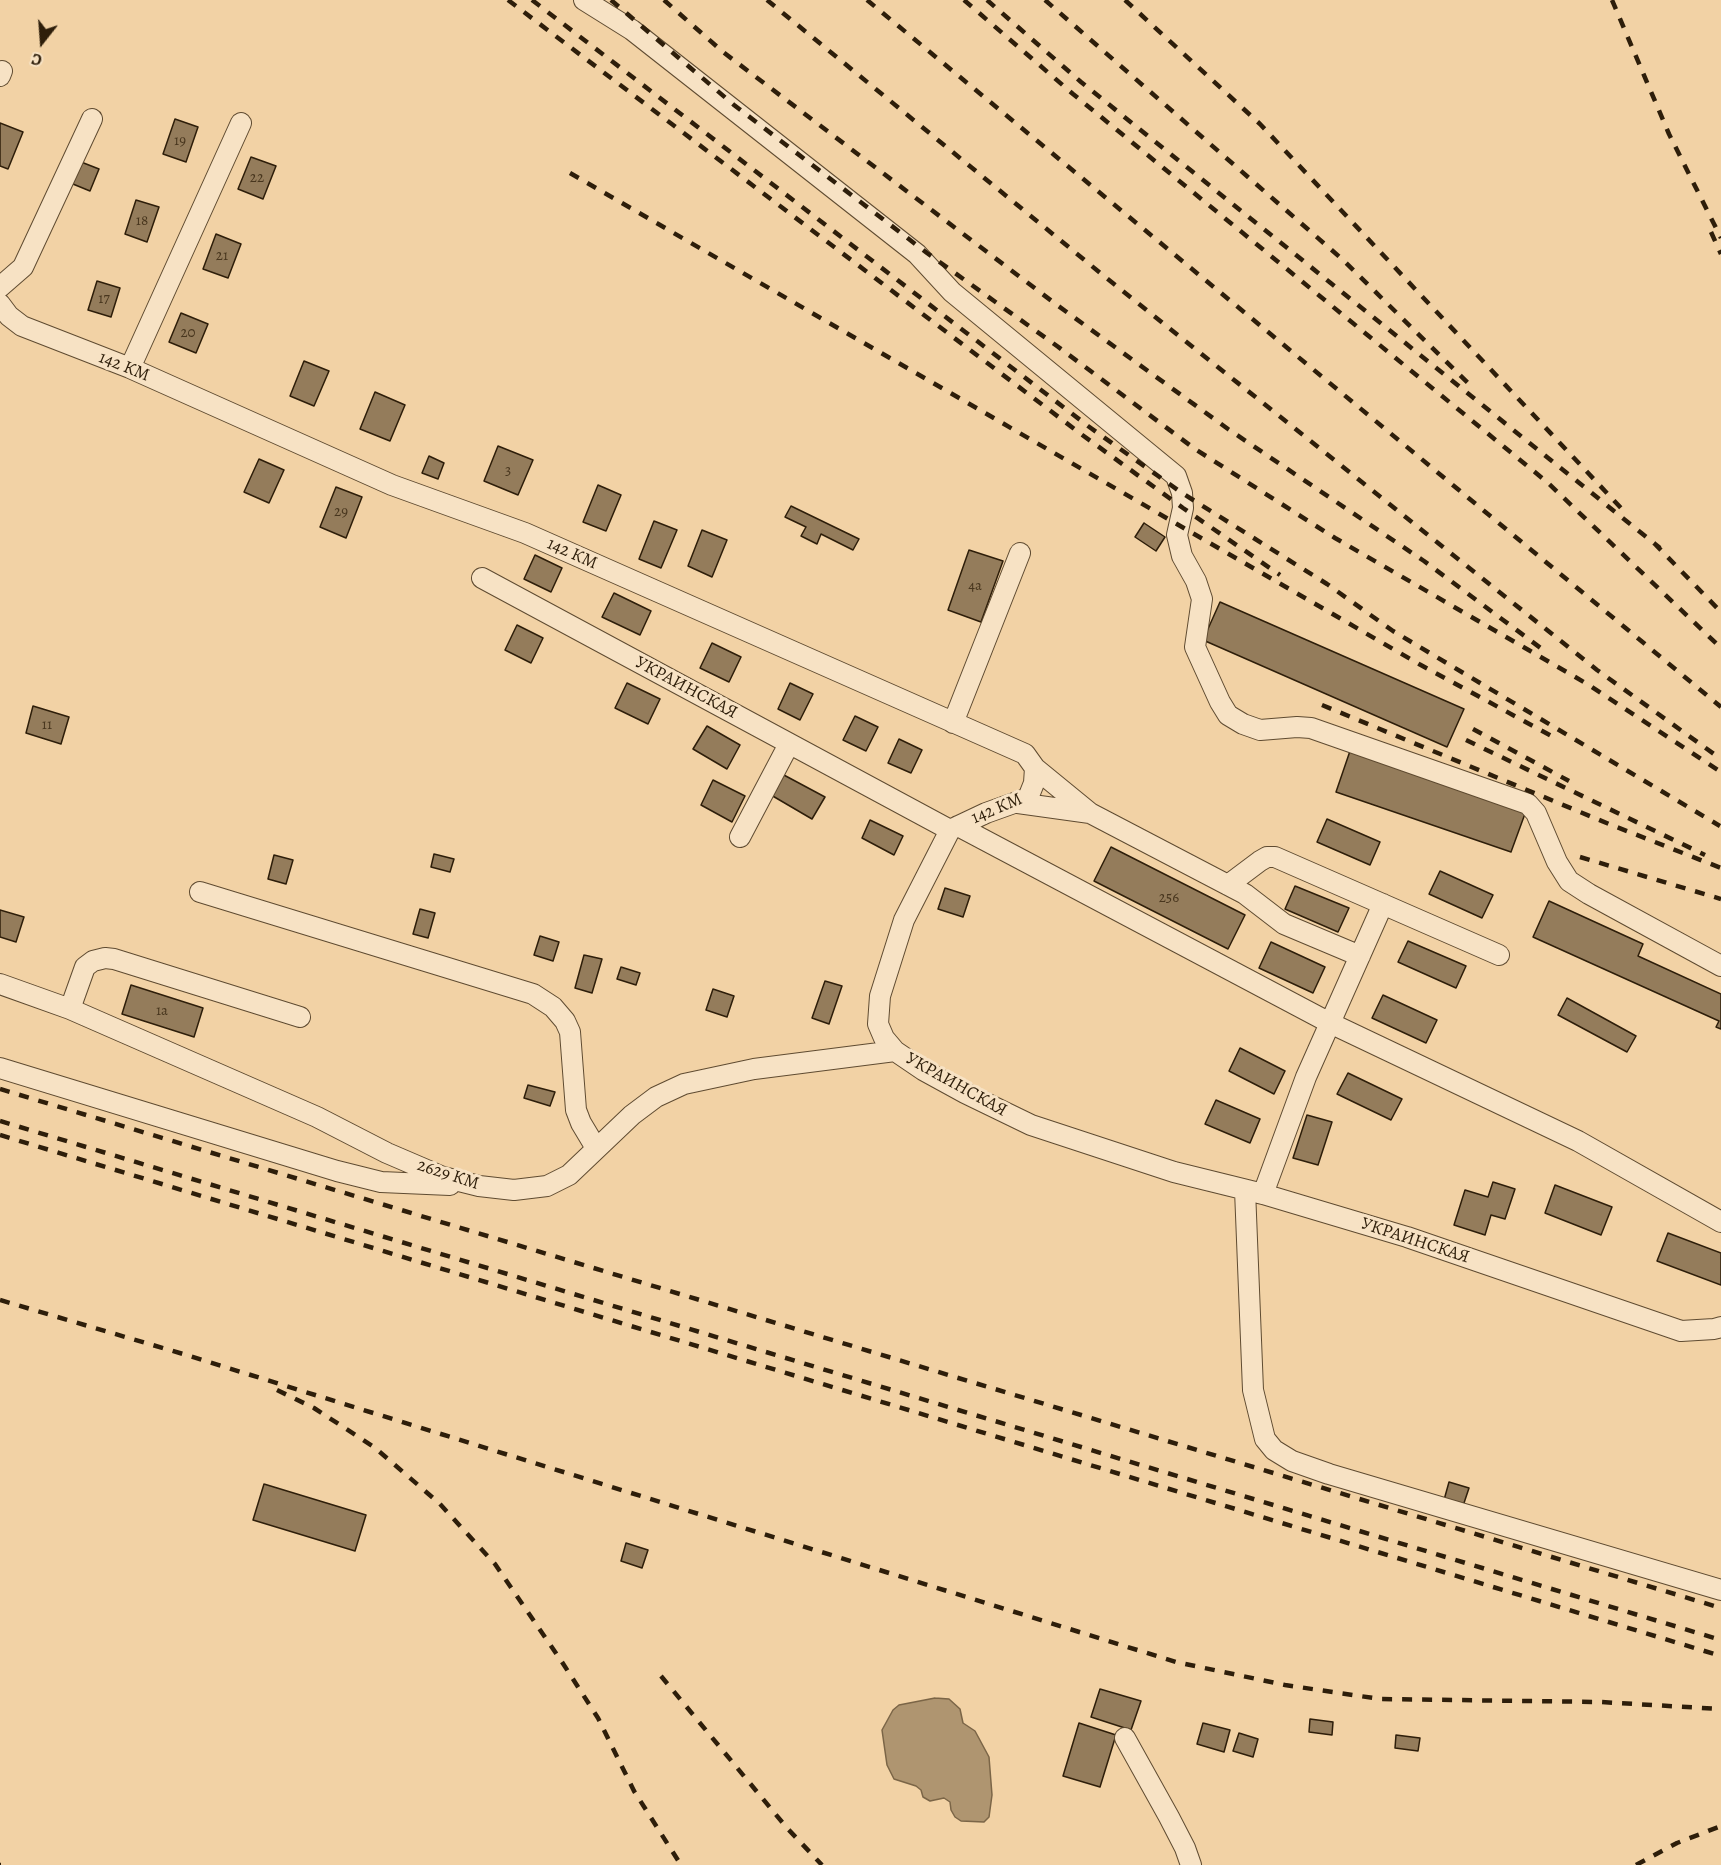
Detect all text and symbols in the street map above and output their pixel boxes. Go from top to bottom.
north arrow [12,12,72,72]
text: С [29,47,45,71]
house number: 19 [174,132,186,150]
house number: 22 [250,169,264,187]
house number: 18 [136,212,148,230]
house number: 21 [216,247,228,265]
house number: 17 [98,290,110,308]
house number: 20 [180,324,196,342]
street label: 142 КМ [95,347,153,387]
house number: 3 [505,462,511,480]
house number: 29 [334,503,348,521]
street label: 142 КМ [543,533,601,575]
house number: 4а [968,577,982,595]
street label: УКРАИНСКАЯ [631,652,741,724]
house number: 11 [42,716,52,734]
street label: 142 КМ [968,789,1026,829]
house number: 256 [1159,889,1179,907]
house number: 1а [156,1002,168,1020]
street label: УКРАИНСКАЯ [901,1048,1011,1122]
street label: 2629 КМ [414,1155,482,1195]
street label: УКРАИНСКАЯ [1358,1213,1472,1269]

